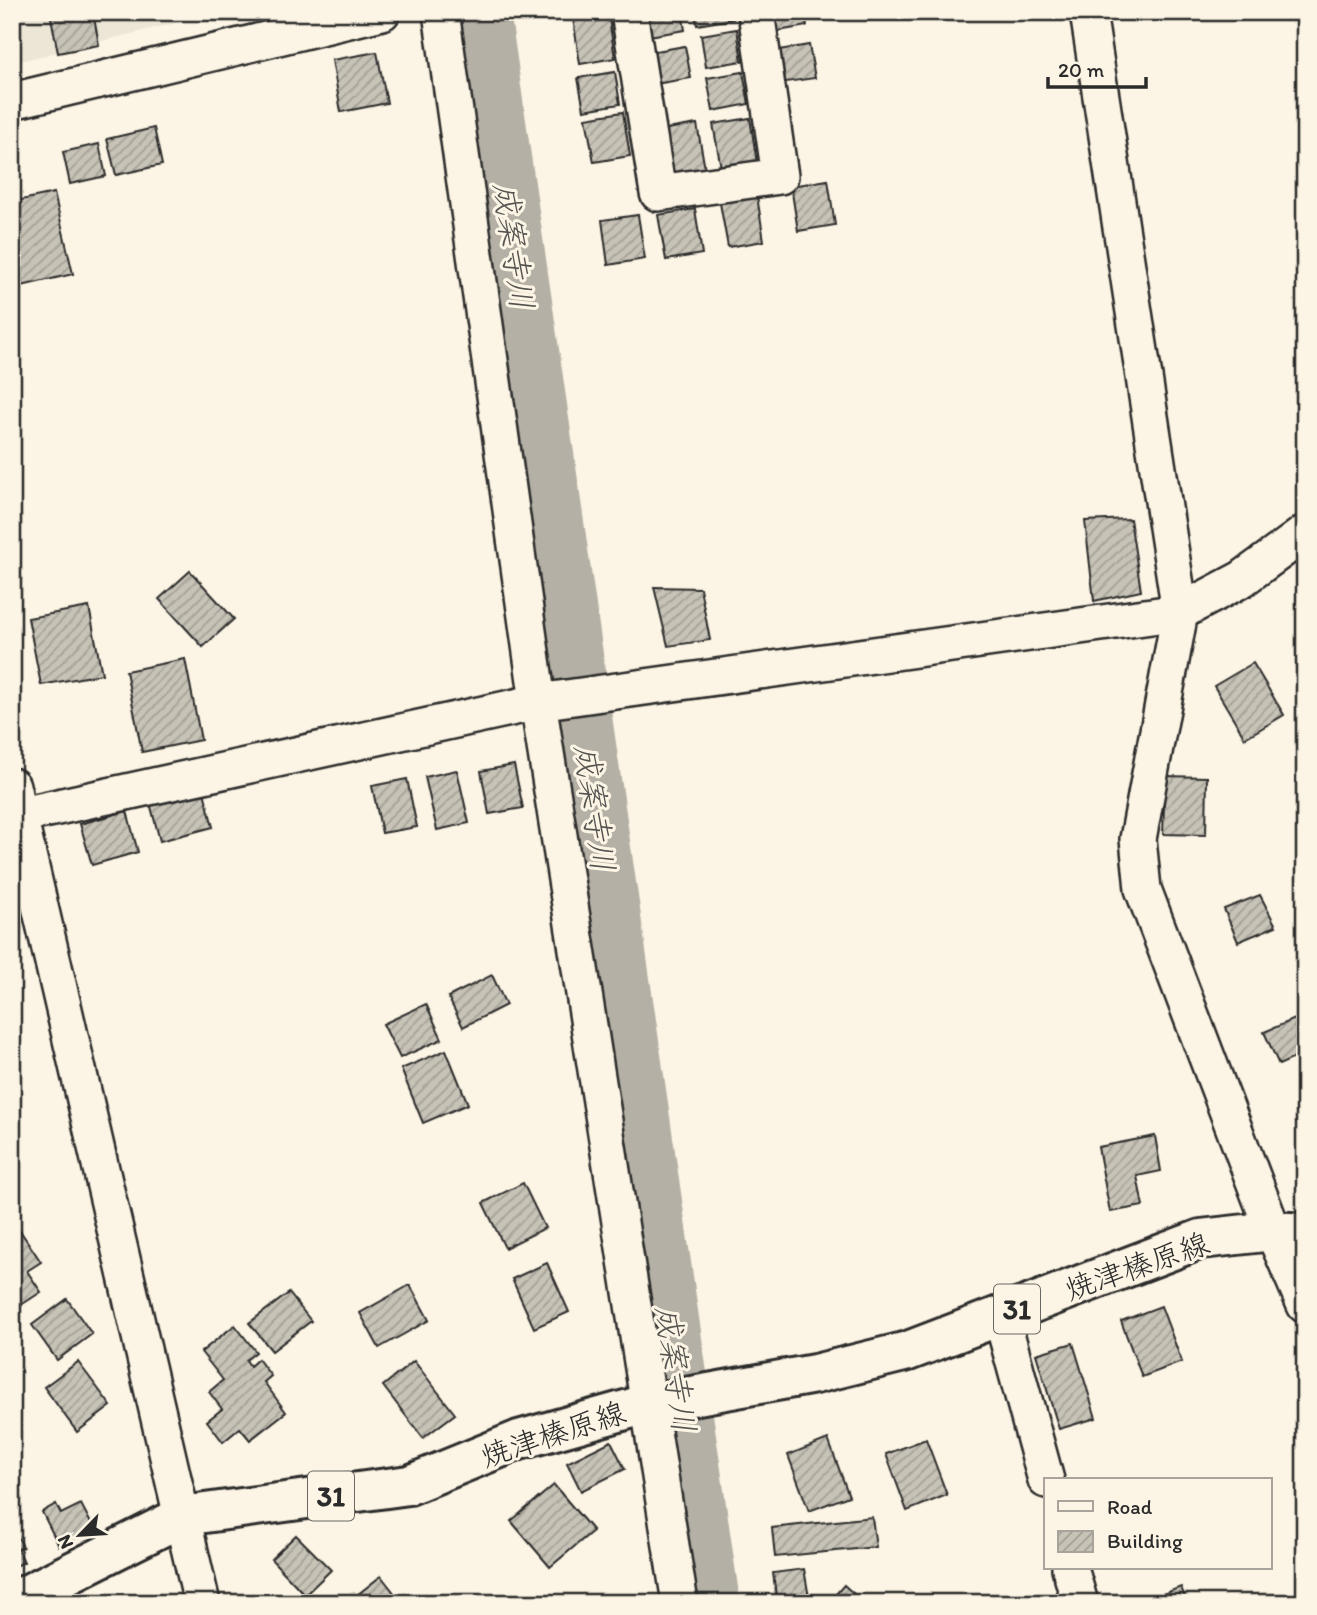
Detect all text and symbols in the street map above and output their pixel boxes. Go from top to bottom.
scale bar [1048,46,1146,90]
text: 20 m [1058,57,1105,82]
water label: 成案寺川 [486,180,542,312]
water label: 成案寺川 [567,742,623,874]
street label: 焼津榛原線 [1060,1224,1214,1308]
road number: 31 [994,1284,1040,1334]
water label: 成案寺川 [648,1303,704,1435]
street label: 焼津榛原線 [476,1393,630,1475]
road number: 31 [308,1472,354,1520]
legend [1044,1478,1272,1570]
text: Road [1107,1494,1153,1519]
north arrow [46,1500,116,1570]
text: Building [1107,1528,1183,1553]
text: N [52,1531,78,1553]

